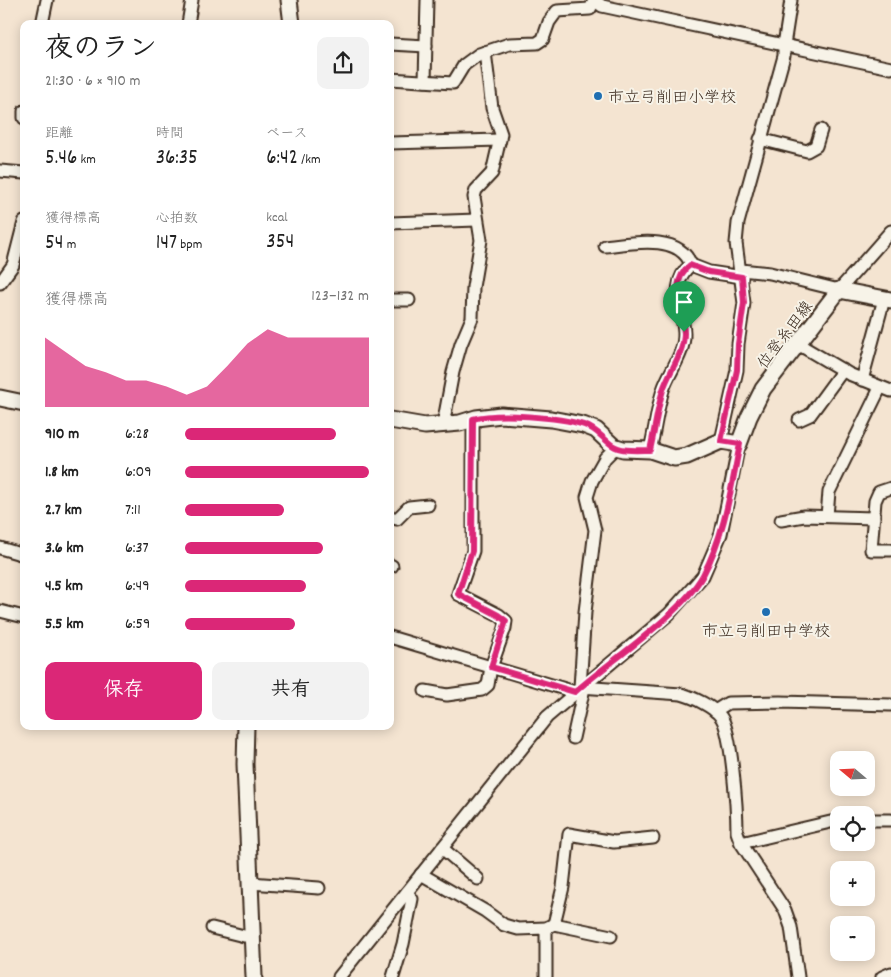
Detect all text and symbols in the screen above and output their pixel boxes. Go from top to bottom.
text: 夜のラン [45,31,157,71]
button: share [317,37,369,89]
text: 21:30 · 6 × 910 m [45,70,141,93]
place label: 市立弓削田小学校 [608,87,736,110]
marker: 市立弓削田小学校 [592,90,604,102]
text: 距離 [45,124,73,144]
text: 時間 [156,124,184,144]
text: ペース [266,124,308,144]
text: 5.46 [45,144,77,174]
text: 36:35 [156,144,198,174]
text: 6:42 [266,144,298,174]
text: km [77,150,96,170]
text: /km [298,150,321,170]
text: kcal [266,208,288,228]
text: 獲得標高 [45,209,101,229]
text: 心拍数 [156,209,198,229]
text: 354 [266,228,294,258]
text: 54 [45,229,63,259]
text: 147 [156,229,177,259]
text: m [63,235,76,255]
text: bpm [177,235,202,255]
pin [663,281,705,332]
text: 123–132 m [311,285,369,308]
icon: arrive [670,288,698,316]
text: 獲得標高 [45,289,109,312]
street label: 位登糸田線 [753,297,819,374]
text: 910 m [45,423,79,446]
text: 6:28 [125,423,149,446]
text: 1.8 km [45,461,79,484]
text: 6:09 [125,461,152,484]
text: 2.7 km [45,499,82,522]
text: 7:11 [125,499,141,522]
text: 3.6 km [45,537,84,560]
text: 6:37 [125,537,149,560]
text: 4.5 km [45,575,83,598]
text: 6:49 [125,575,149,598]
marker: 市立弓削田中学校 [760,606,772,618]
text: 5.5 km [45,613,84,636]
text: 6:59 [125,613,150,636]
place label: 市立弓削田中学校 [702,621,830,644]
button: 保存 [45,662,202,720]
button: 共有 [212,662,369,720]
north arrow [830,751,875,796]
map controls [830,751,875,961]
button: locate [830,806,875,851]
button: + [830,861,875,906]
button: − [830,916,875,961]

